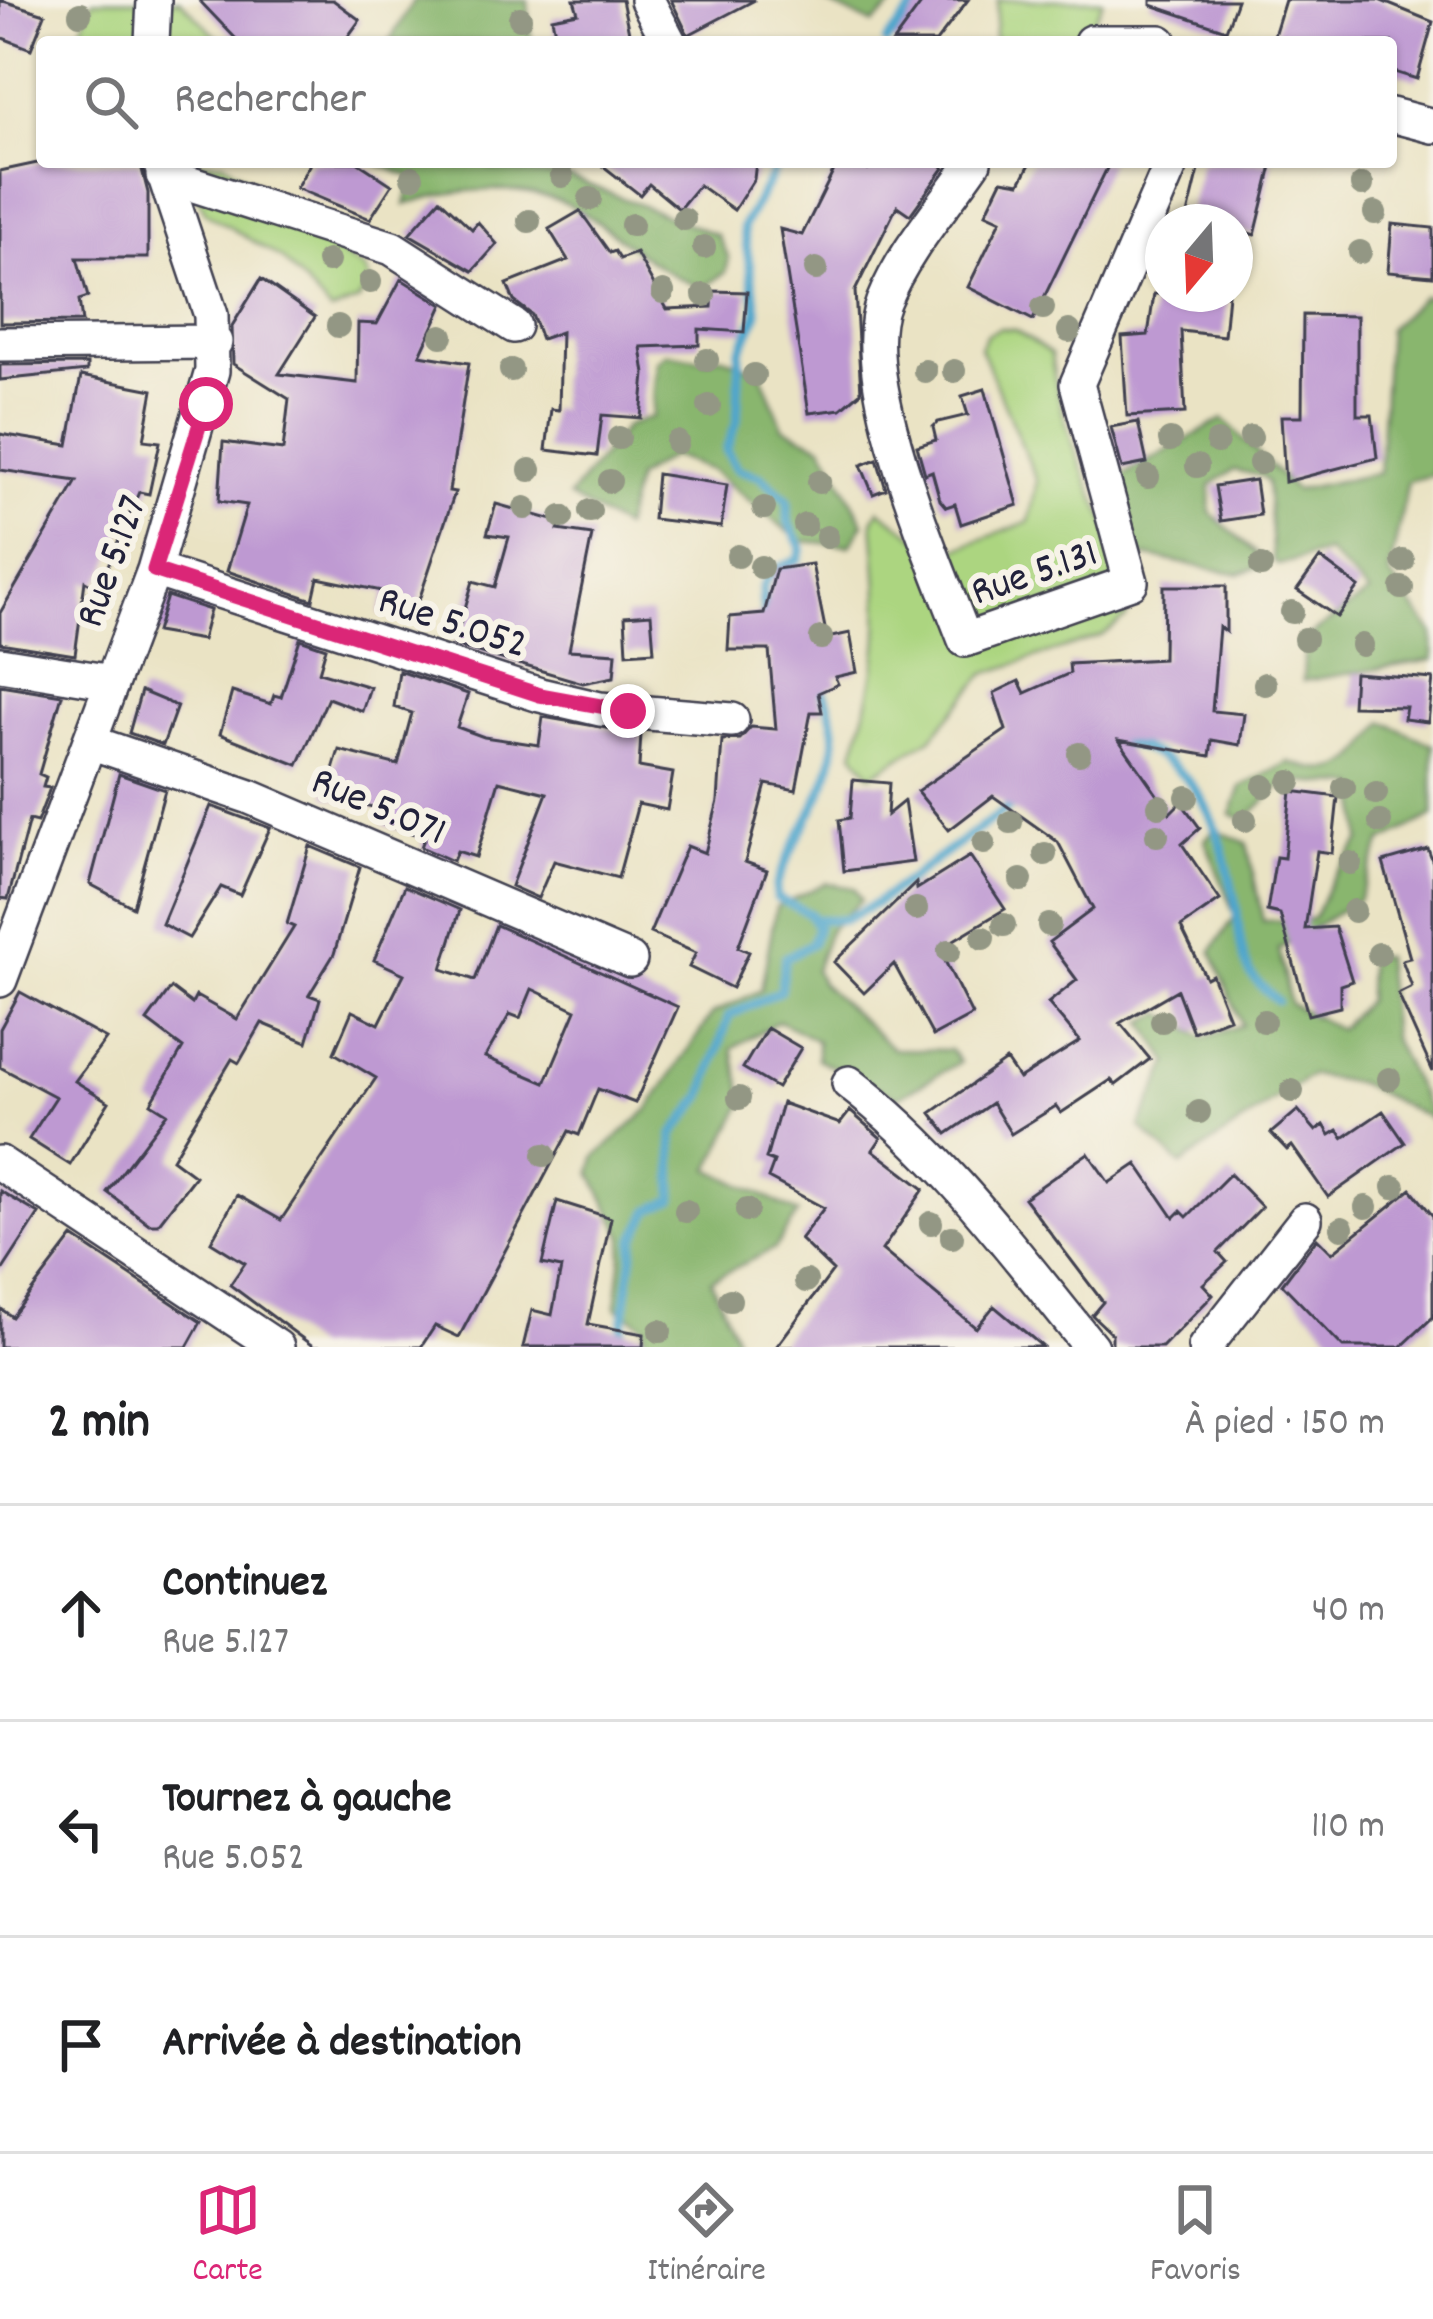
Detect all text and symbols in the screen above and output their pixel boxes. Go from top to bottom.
search box [36,36,1397,168]
icon: search [78,69,144,135]
text: Rechercher [174,70,366,134]
north arrow [1145,204,1253,312]
route start [179,377,233,431]
street label: Rue 5.127 [63,488,166,637]
street label: Rue 5.131 [964,526,1107,625]
street label: Rue 5.052 [369,573,534,678]
route end [601,684,655,738]
street label: Rue 5.071 [301,754,454,865]
text: 2 min [48,1389,150,1461]
text: À pied · 150 m [1185,1398,1385,1453]
text: Continuez [162,1553,327,1617]
icon: ahead [48,1580,114,1646]
text: 40 m [1312,1585,1385,1640]
text: Rue 5.127 [162,1617,289,1672]
text: Tournez à gauche [162,1769,452,1833]
icon: left [48,1796,114,1862]
text: 110 m [1311,1801,1385,1856]
text: Rue 5.052 [162,1833,305,1888]
icon: arrive [48,2012,114,2078]
text: Arrivée à destination [162,2013,521,2077]
tab: Carte [192,2177,263,2296]
tab: Itinéraire [647,2177,766,2296]
tab: Favoris [1150,2177,1241,2296]

